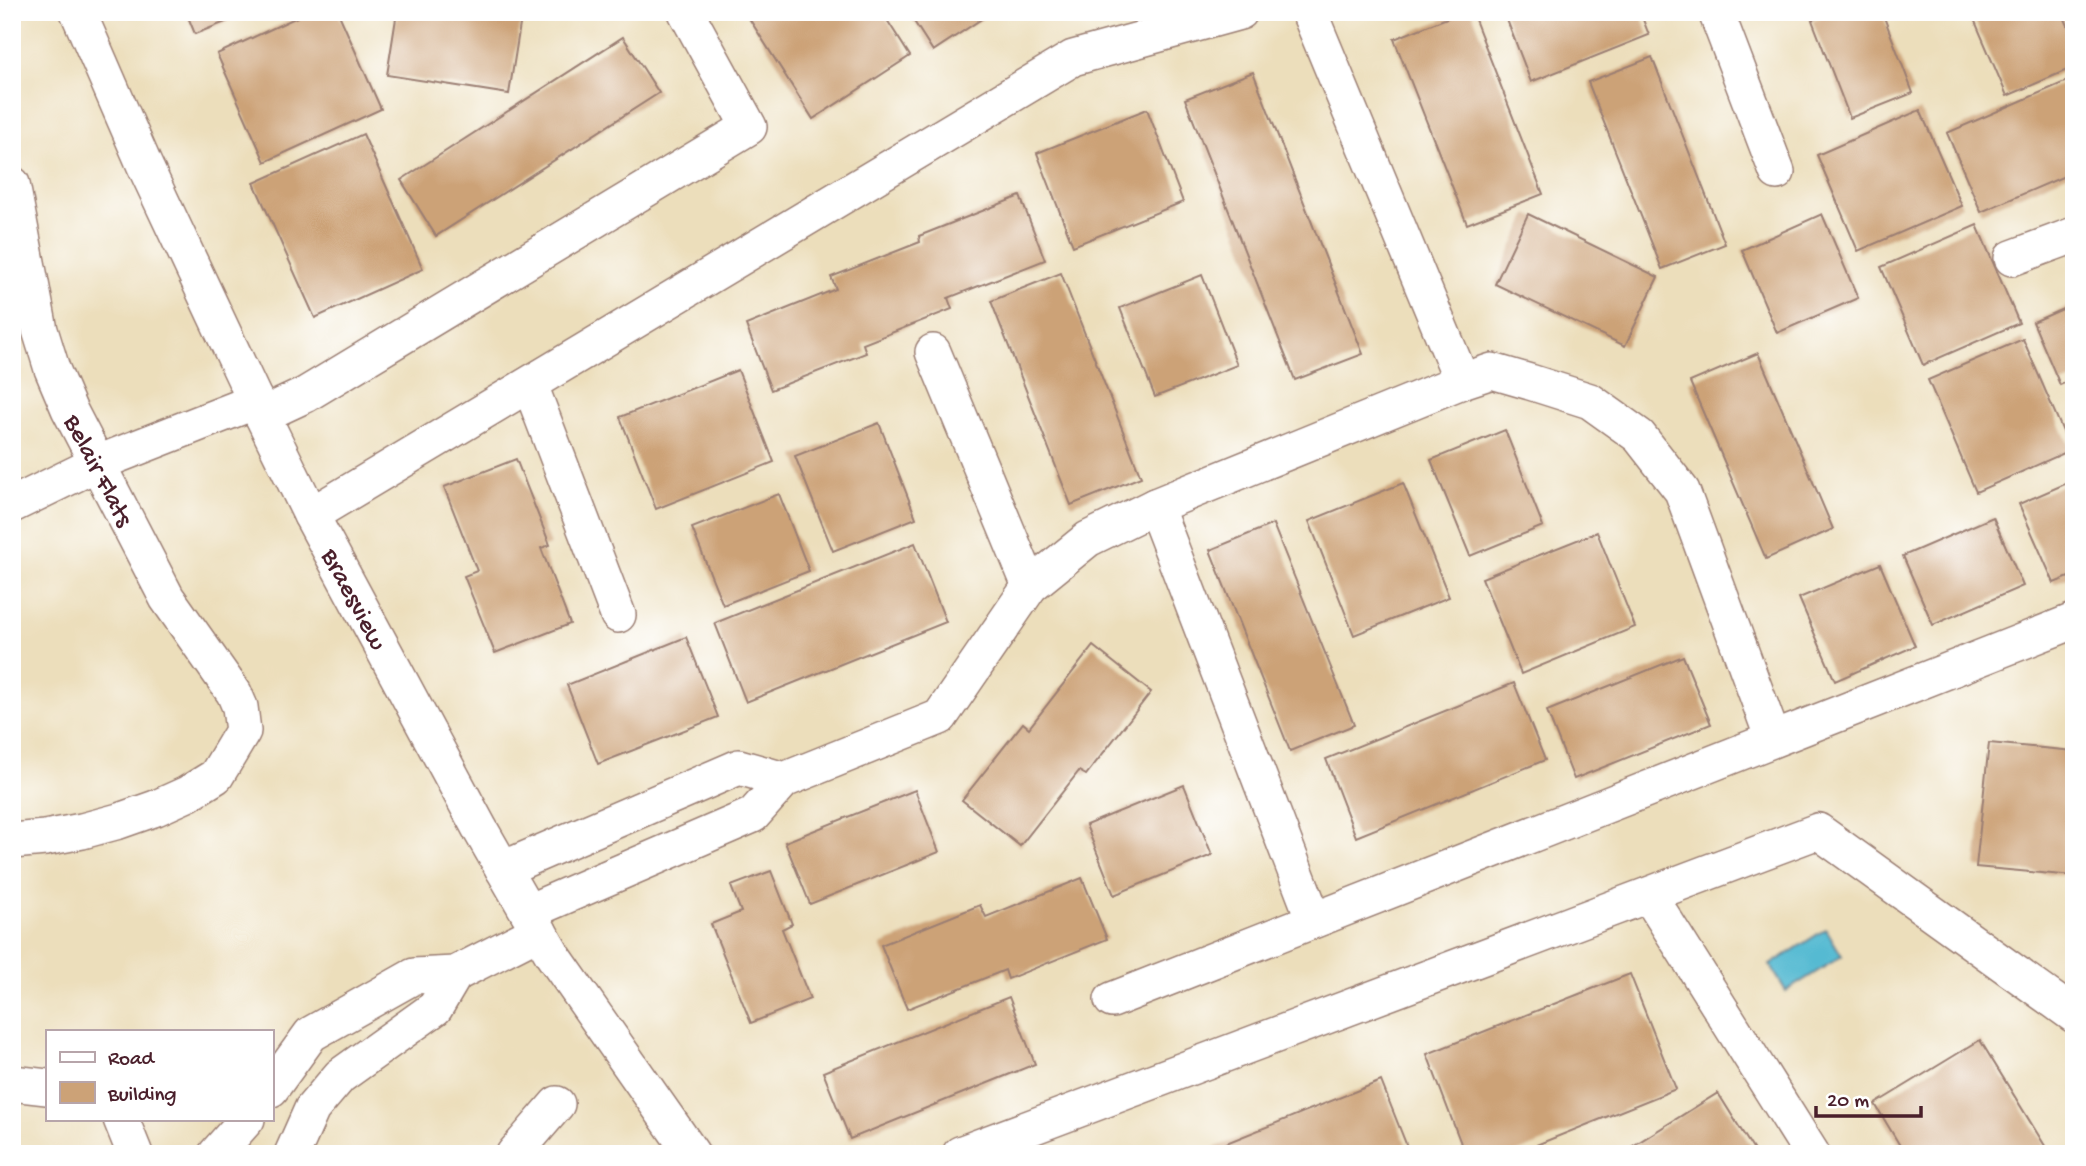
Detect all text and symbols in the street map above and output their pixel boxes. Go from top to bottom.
street label: Belair Flats [54,409,139,534]
street label: Braesview [312,543,392,656]
legend [46,1030,273,1120]
text: Road [108,1048,156,1073]
scale bar [1816,1075,1922,1119]
text: Building [107,1084,177,1109]
text: 20 m [1827,1090,1869,1115]

